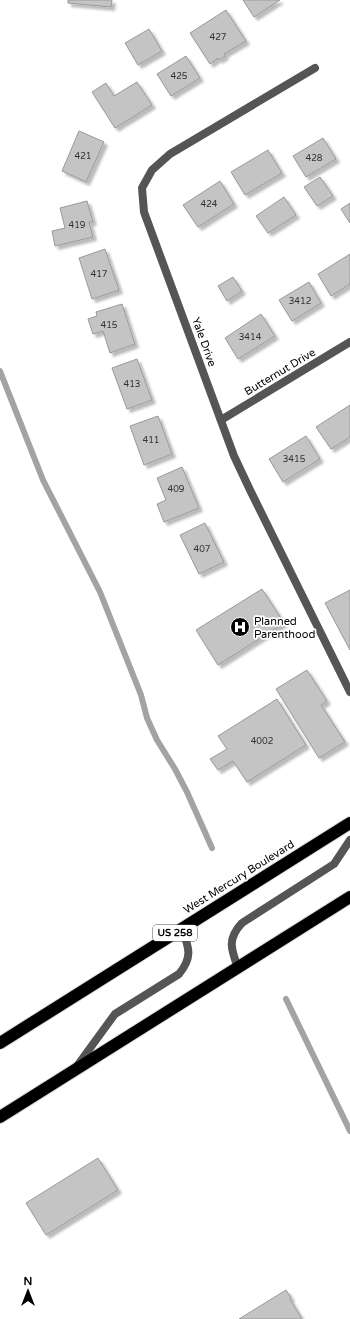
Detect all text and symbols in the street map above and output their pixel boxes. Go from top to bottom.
house number: 427 [210,32,227,43]
house number: 425 [171,71,188,82]
house number: 421 [75,151,91,162]
house number: 428 [306,153,323,164]
house number: 424 [201,199,218,210]
house number: 419 [69,220,86,231]
house number: 417 [91,269,108,280]
house number: 3412 [289,296,311,307]
street label: Yale Drive [189,316,219,368]
house number: 415 [101,320,118,331]
house number: 3414 [239,332,262,343]
street label: Butternut Drive [242,346,318,398]
house number: 413 [124,379,140,390]
house number: 411 [143,435,159,446]
house number: 3415 [283,454,306,465]
house number: 409 [168,484,185,495]
house number: 407 [194,544,211,555]
place label: Planned Parenthood [254,615,315,641]
hospital icon: Planned Parenthood [229,616,251,638]
house number: 4002 [251,736,273,747]
street label: West Mercury Boulevard [181,837,297,916]
road number: US 258 [153,925,197,941]
north arrow [8,1271,48,1311]
text: N [24,1275,32,1288]

